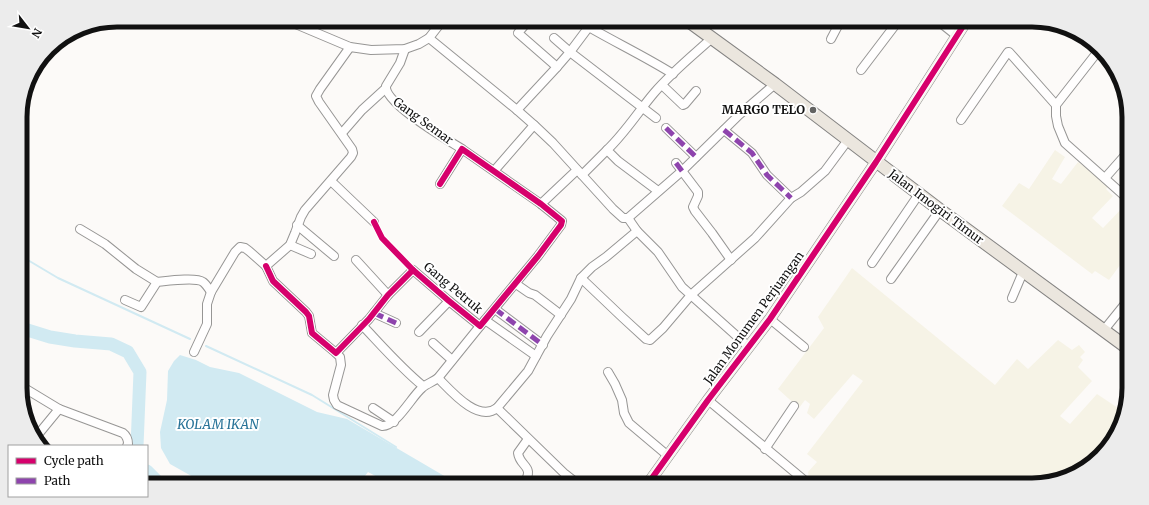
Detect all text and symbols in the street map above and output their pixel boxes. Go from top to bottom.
north arrow [8,8,48,48]
text: N [28,26,45,41]
street label: Gang Semar [390,94,457,148]
place label: MARGO TELO [722,102,805,117]
marker: MARGO TELO [808,105,818,115]
street label: Jalan Imogiri Timur [885,165,987,248]
street label: Jalan Monumen Perjuangan [700,248,807,388]
street label: Gang Petruk [421,259,486,317]
water label: KOLAM IKAN [176,416,259,433]
legend [8,445,148,497]
text: Cycle path [44,453,104,468]
text: Path [44,473,70,488]

